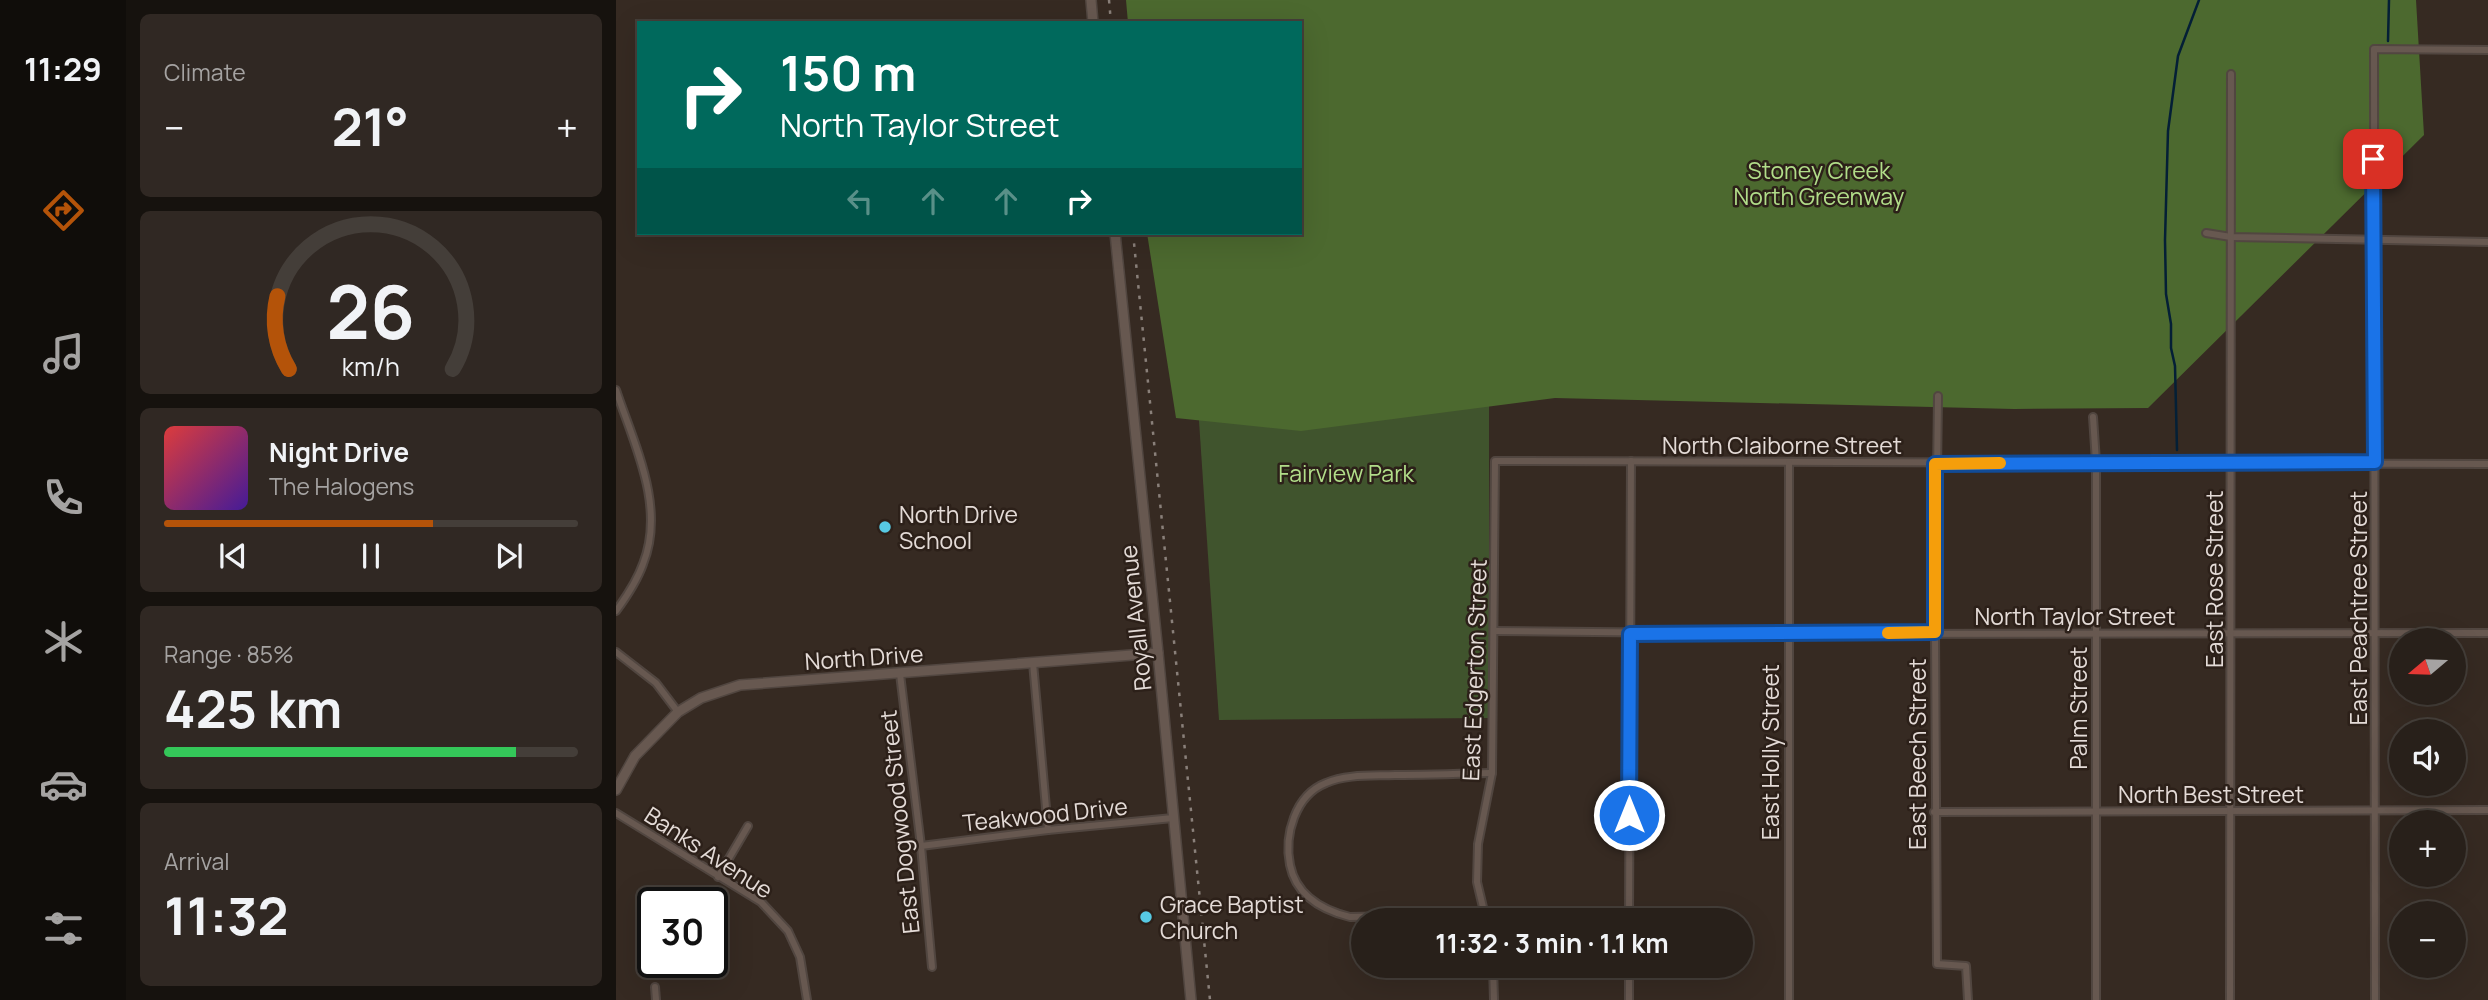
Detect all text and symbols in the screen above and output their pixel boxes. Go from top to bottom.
text: 150 m [780,39,916,106]
text: 11:29 [24,47,102,91]
icon: right [665,49,756,140]
text: Climate [164,56,246,88]
text: 21° [332,91,409,162]
text: − [164,101,185,153]
text: + [556,101,578,153]
text: North Taylor Street [780,103,1059,147]
pin [2343,129,2403,189]
icon: arrive [2354,140,2392,178]
park label: Stoney Creek North Greenway [1734,154,1904,212]
icon: left [841,182,879,220]
icon: ahead [914,182,952,220]
icon: ahead [987,182,1025,220]
icon: right [1060,182,1098,220]
icon: directions [39,186,88,235]
text: 26 [327,261,415,361]
icon: music [39,329,88,378]
text: km/h [342,349,400,384]
street label: North Claiborne Street [1662,429,1902,461]
text: Night Drive [269,434,409,470]
park label: Fairview Park [1278,457,1414,489]
text: The Halogens [269,470,414,502]
icon: phone [39,473,88,522]
street label: East Rose Street [2198,490,2230,668]
street label: East Peachtree Street [2342,491,2374,725]
place label: North Drive School [899,498,1018,556]
marker: North Drive School [877,519,893,535]
icon: previous [214,537,252,575]
icon: pause [352,537,390,575]
icon: next [490,537,528,575]
street label: Royall Avenue [1111,544,1159,692]
street label: East Edgerton Street [1454,558,1494,782]
street label: North Taylor Street [1975,600,2175,632]
icon: climate [39,617,88,666]
north arrow [2389,628,2466,705]
map controls [2389,628,2466,978]
street label: North Drive [804,637,924,677]
text: Range · 85% [164,638,294,670]
street label: Palm Street [2062,646,2094,770]
street label: East Beech Street [1901,658,1933,850]
street label: East Holly Street [1754,664,1786,840]
text: 425 km [164,673,342,744]
street label: East Dogwood Street [871,709,927,935]
button: sound [2389,719,2466,796]
icon: car [39,760,88,809]
position arrow [1592,778,1666,852]
street label: North Best Street [2118,778,2304,810]
street label: Teakwood Drive [961,789,1129,839]
street label: Banks Avenue [639,799,779,905]
button: + [2389,810,2466,887]
text: Arrival [164,845,230,877]
text: 11:32 [164,880,289,951]
speed limit sign: 30 [637,887,728,978]
place label: Grace Baptist Church [1160,888,1304,946]
button: − [2389,901,2466,978]
icon: filters [39,904,88,953]
marker: Grace Baptist Church [1138,909,1154,925]
text: 11:32 · 3 min · 1.1 km [1435,925,1669,961]

